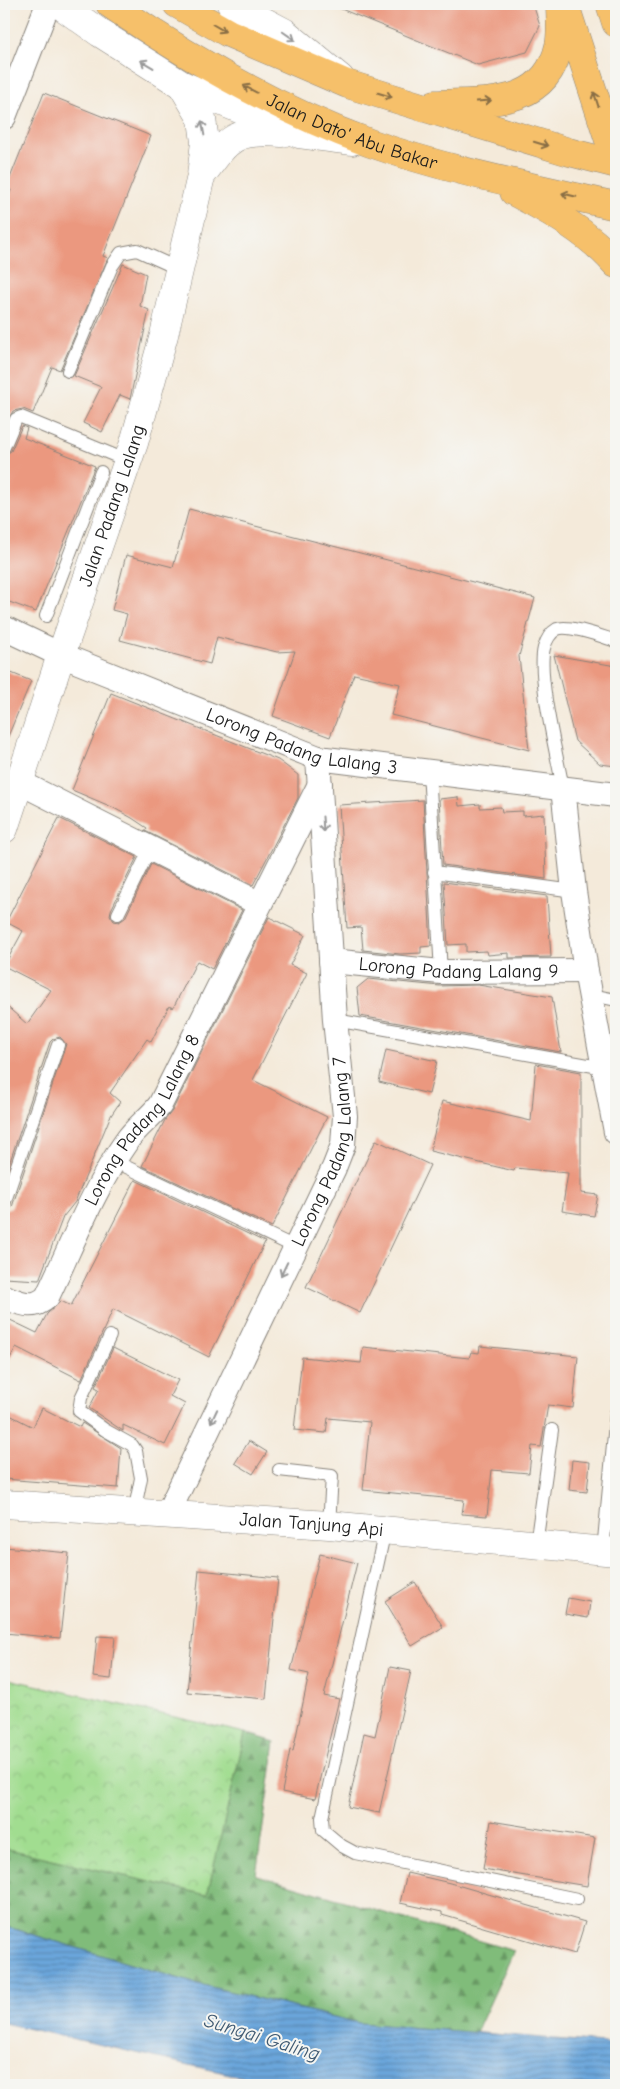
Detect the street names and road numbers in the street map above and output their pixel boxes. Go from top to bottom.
street label: Jalan Dato' Abu Bakar [263,89,440,175]
street label: Jalan Padang Lalang [74,422,150,589]
street label: Lorong Padang Lalang 3 [203,703,399,779]
street label: Lorong Padang Lalang 9 [358,953,559,983]
street label: Lorong Padang Lalang 8 [80,1031,204,1209]
street label: Lorong Padang Lalang 7 [287,1056,356,1250]
street label: Jalan Tanjung Api [239,1508,384,1541]

